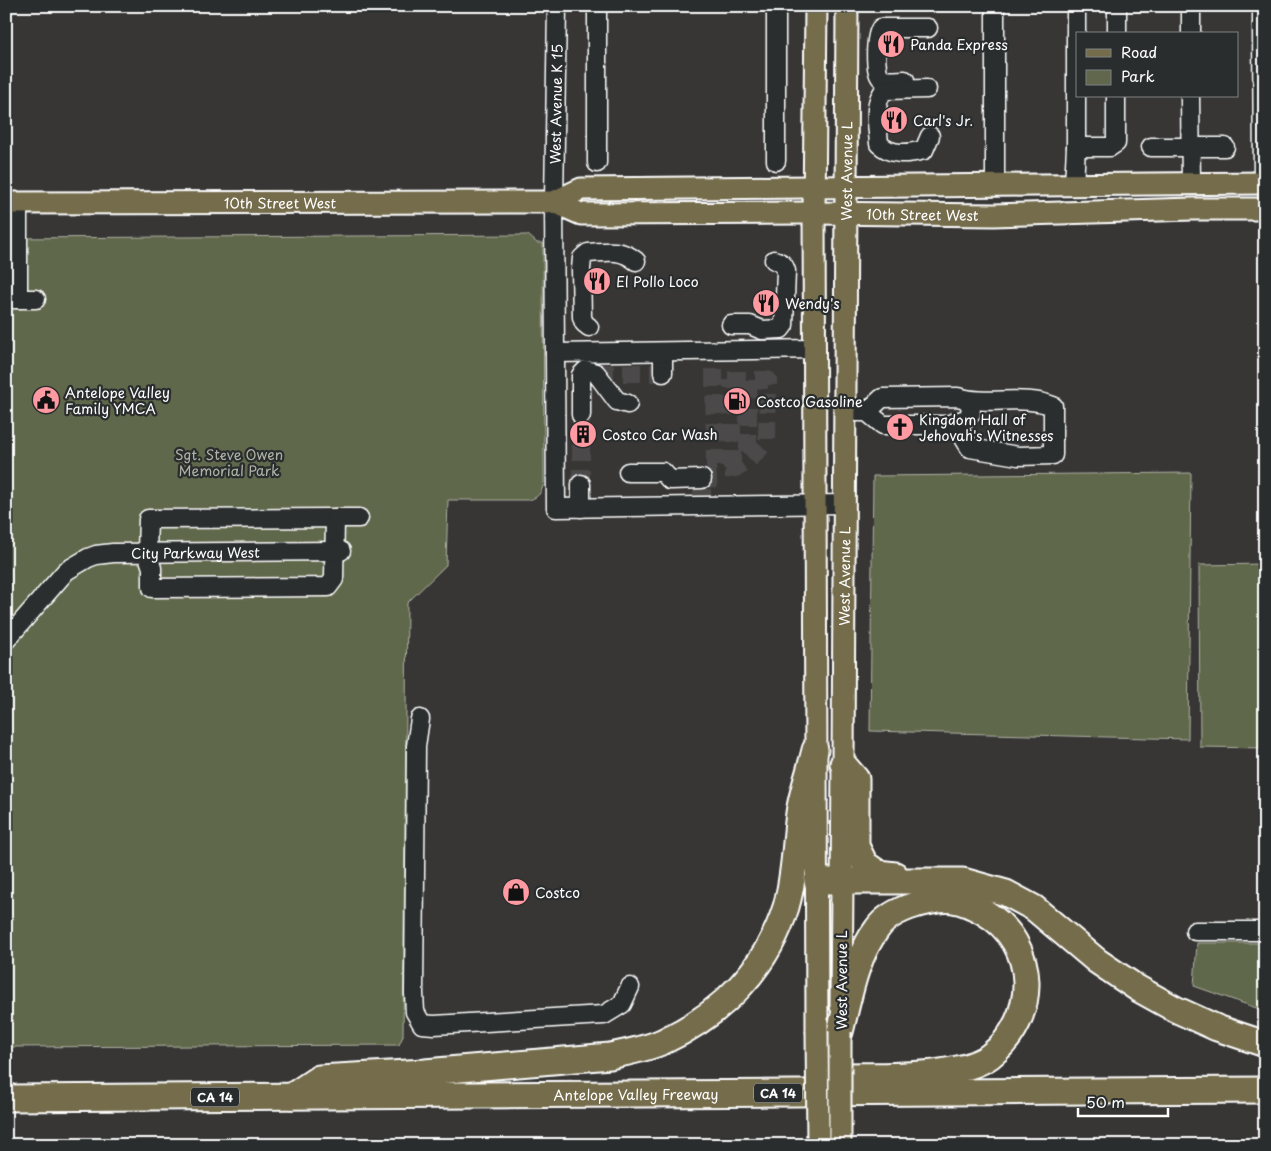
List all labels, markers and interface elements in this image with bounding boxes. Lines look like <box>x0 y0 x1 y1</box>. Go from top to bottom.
restaurant icon: Panda Express <box>876 29 906 59</box>
legend <box>1076 32 1238 98</box>
place label: Panda Express <box>910 34 1008 55</box>
text: Road <box>1121 40 1157 63</box>
street label: West Avenue K 15 <box>544 44 568 164</box>
text: Park <box>1121 64 1155 87</box>
restaurant icon: Carl's Jr. <box>879 105 909 135</box>
place label: Carl's Jr. <box>913 110 973 131</box>
street label: West Avenue L <box>835 121 857 221</box>
street label: 10th Street West <box>224 192 336 213</box>
street label: 10th Street West <box>866 203 979 225</box>
restaurant icon: El Pollo Loco <box>582 266 612 296</box>
place label: El Pollo Loco <box>616 271 699 292</box>
restaurant icon: Wendy's <box>751 288 781 318</box>
place label: Wendy's <box>785 293 840 314</box>
place label: Antelope Valley Family YMCA <box>65 382 170 419</box>
public building icon: Antelope Valley Family YMCA <box>31 385 61 415</box>
fuel station icon: Costco Gasoline <box>722 386 752 416</box>
place label: Costco Gasoline <box>756 391 863 412</box>
place label: Kingdom Hall of Jehovah's Witnesses <box>919 409 1054 446</box>
church icon: Kingdom Hall of Jehovah's Witnesses <box>885 412 915 442</box>
building icon: Costco Car Wash <box>568 419 598 449</box>
place label: Costco Car Wash <box>602 424 718 445</box>
park label: Sgt. Steve Owen Memorial Park <box>175 444 283 481</box>
street label: West Avenue L <box>833 526 855 626</box>
street label: City Parkway West <box>131 541 260 563</box>
shop icon: Costco <box>501 877 531 907</box>
place label: Costco <box>535 882 580 903</box>
street label: West Avenue L <box>831 930 852 1030</box>
street label: Antelope Valley Freeway <box>554 1083 718 1105</box>
road number: CA 14 <box>754 1084 802 1102</box>
scale bar <box>1078 1086 1168 1118</box>
road number: CA 14 <box>191 1088 239 1106</box>
text: 50 m <box>1086 1090 1125 1113</box>

